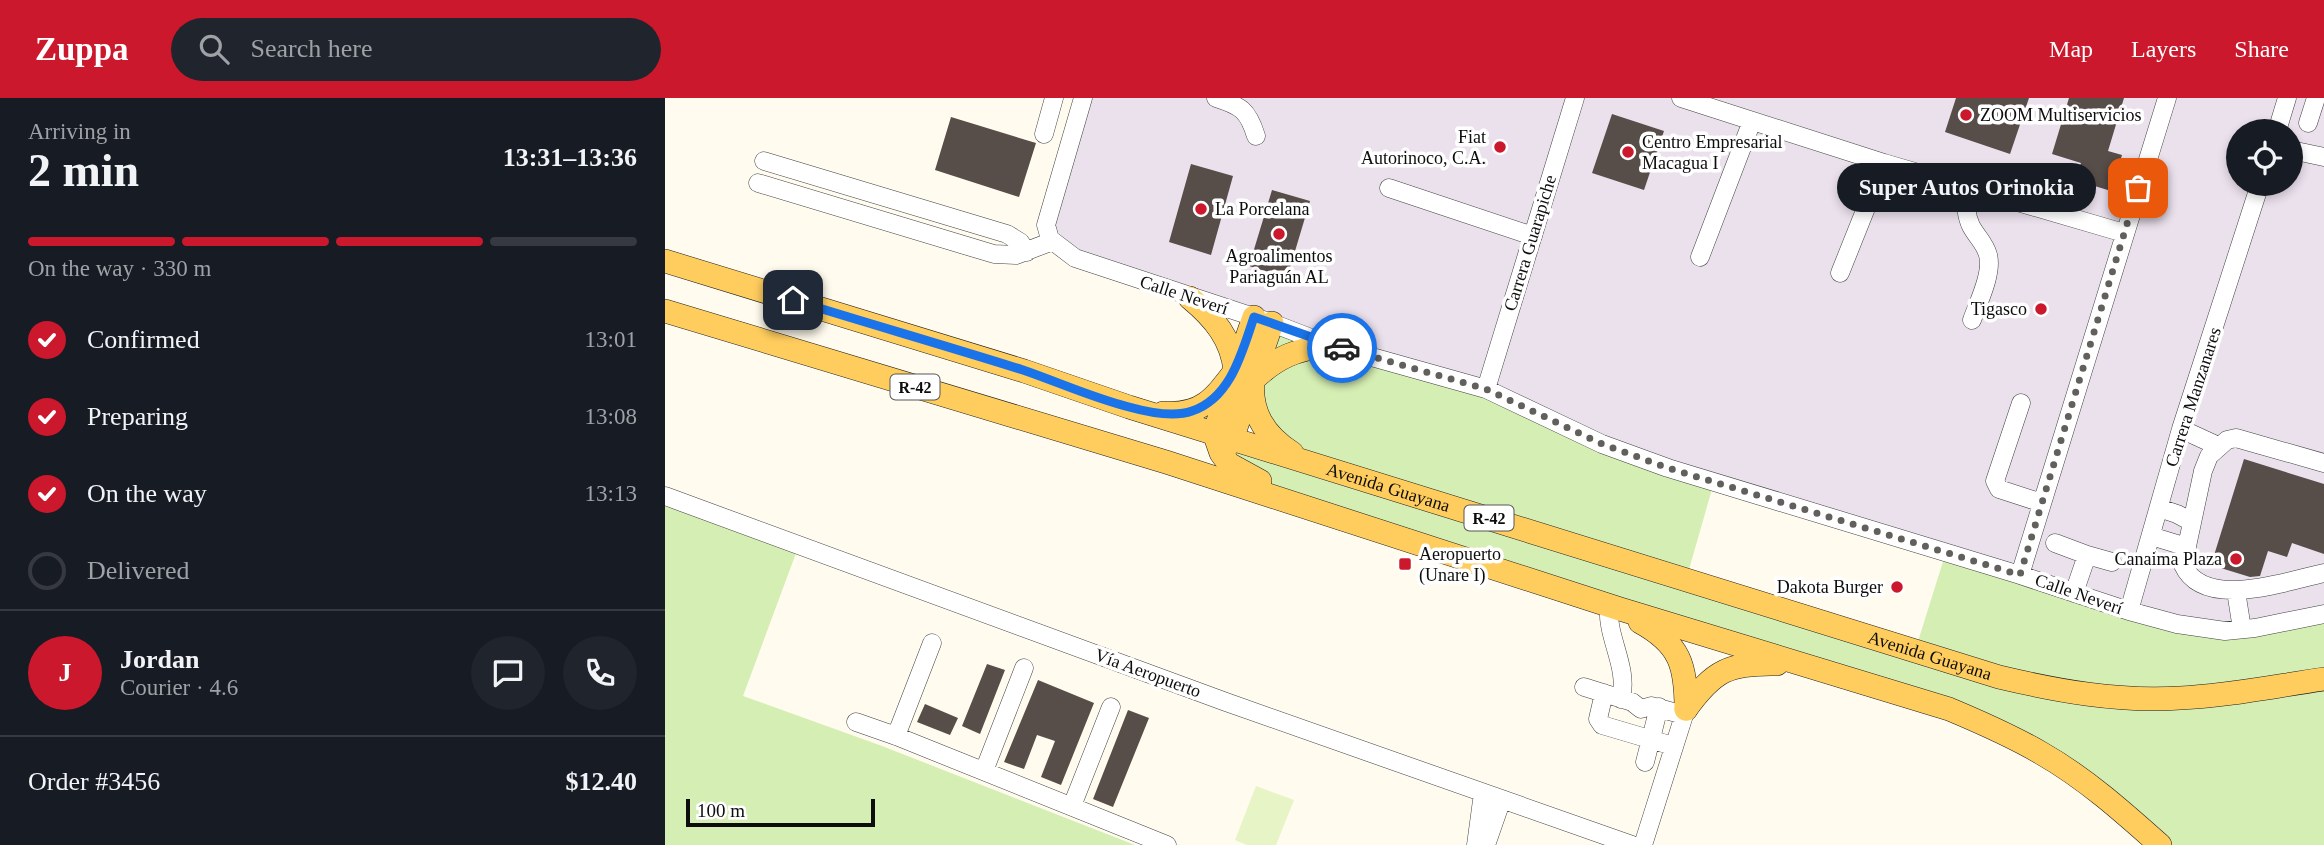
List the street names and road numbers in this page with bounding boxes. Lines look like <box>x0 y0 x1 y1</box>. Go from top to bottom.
street label: Carrera Guarapiche <box>1500 172 1560 314</box>
street label: Calle Neverí <box>1137 271 1231 319</box>
street label: Carrera Manzanares <box>2161 325 2225 469</box>
road number: R-42 <box>891 374 939 400</box>
street label: Avenida Guayana <box>1324 459 1453 516</box>
road number: R-42 <box>1465 506 1513 530</box>
street label: Calle Neverí <box>2033 570 2125 618</box>
street label: Avenida Guayana <box>1866 627 1994 684</box>
street label: Vía Aeropuerto <box>1092 645 1204 701</box>

